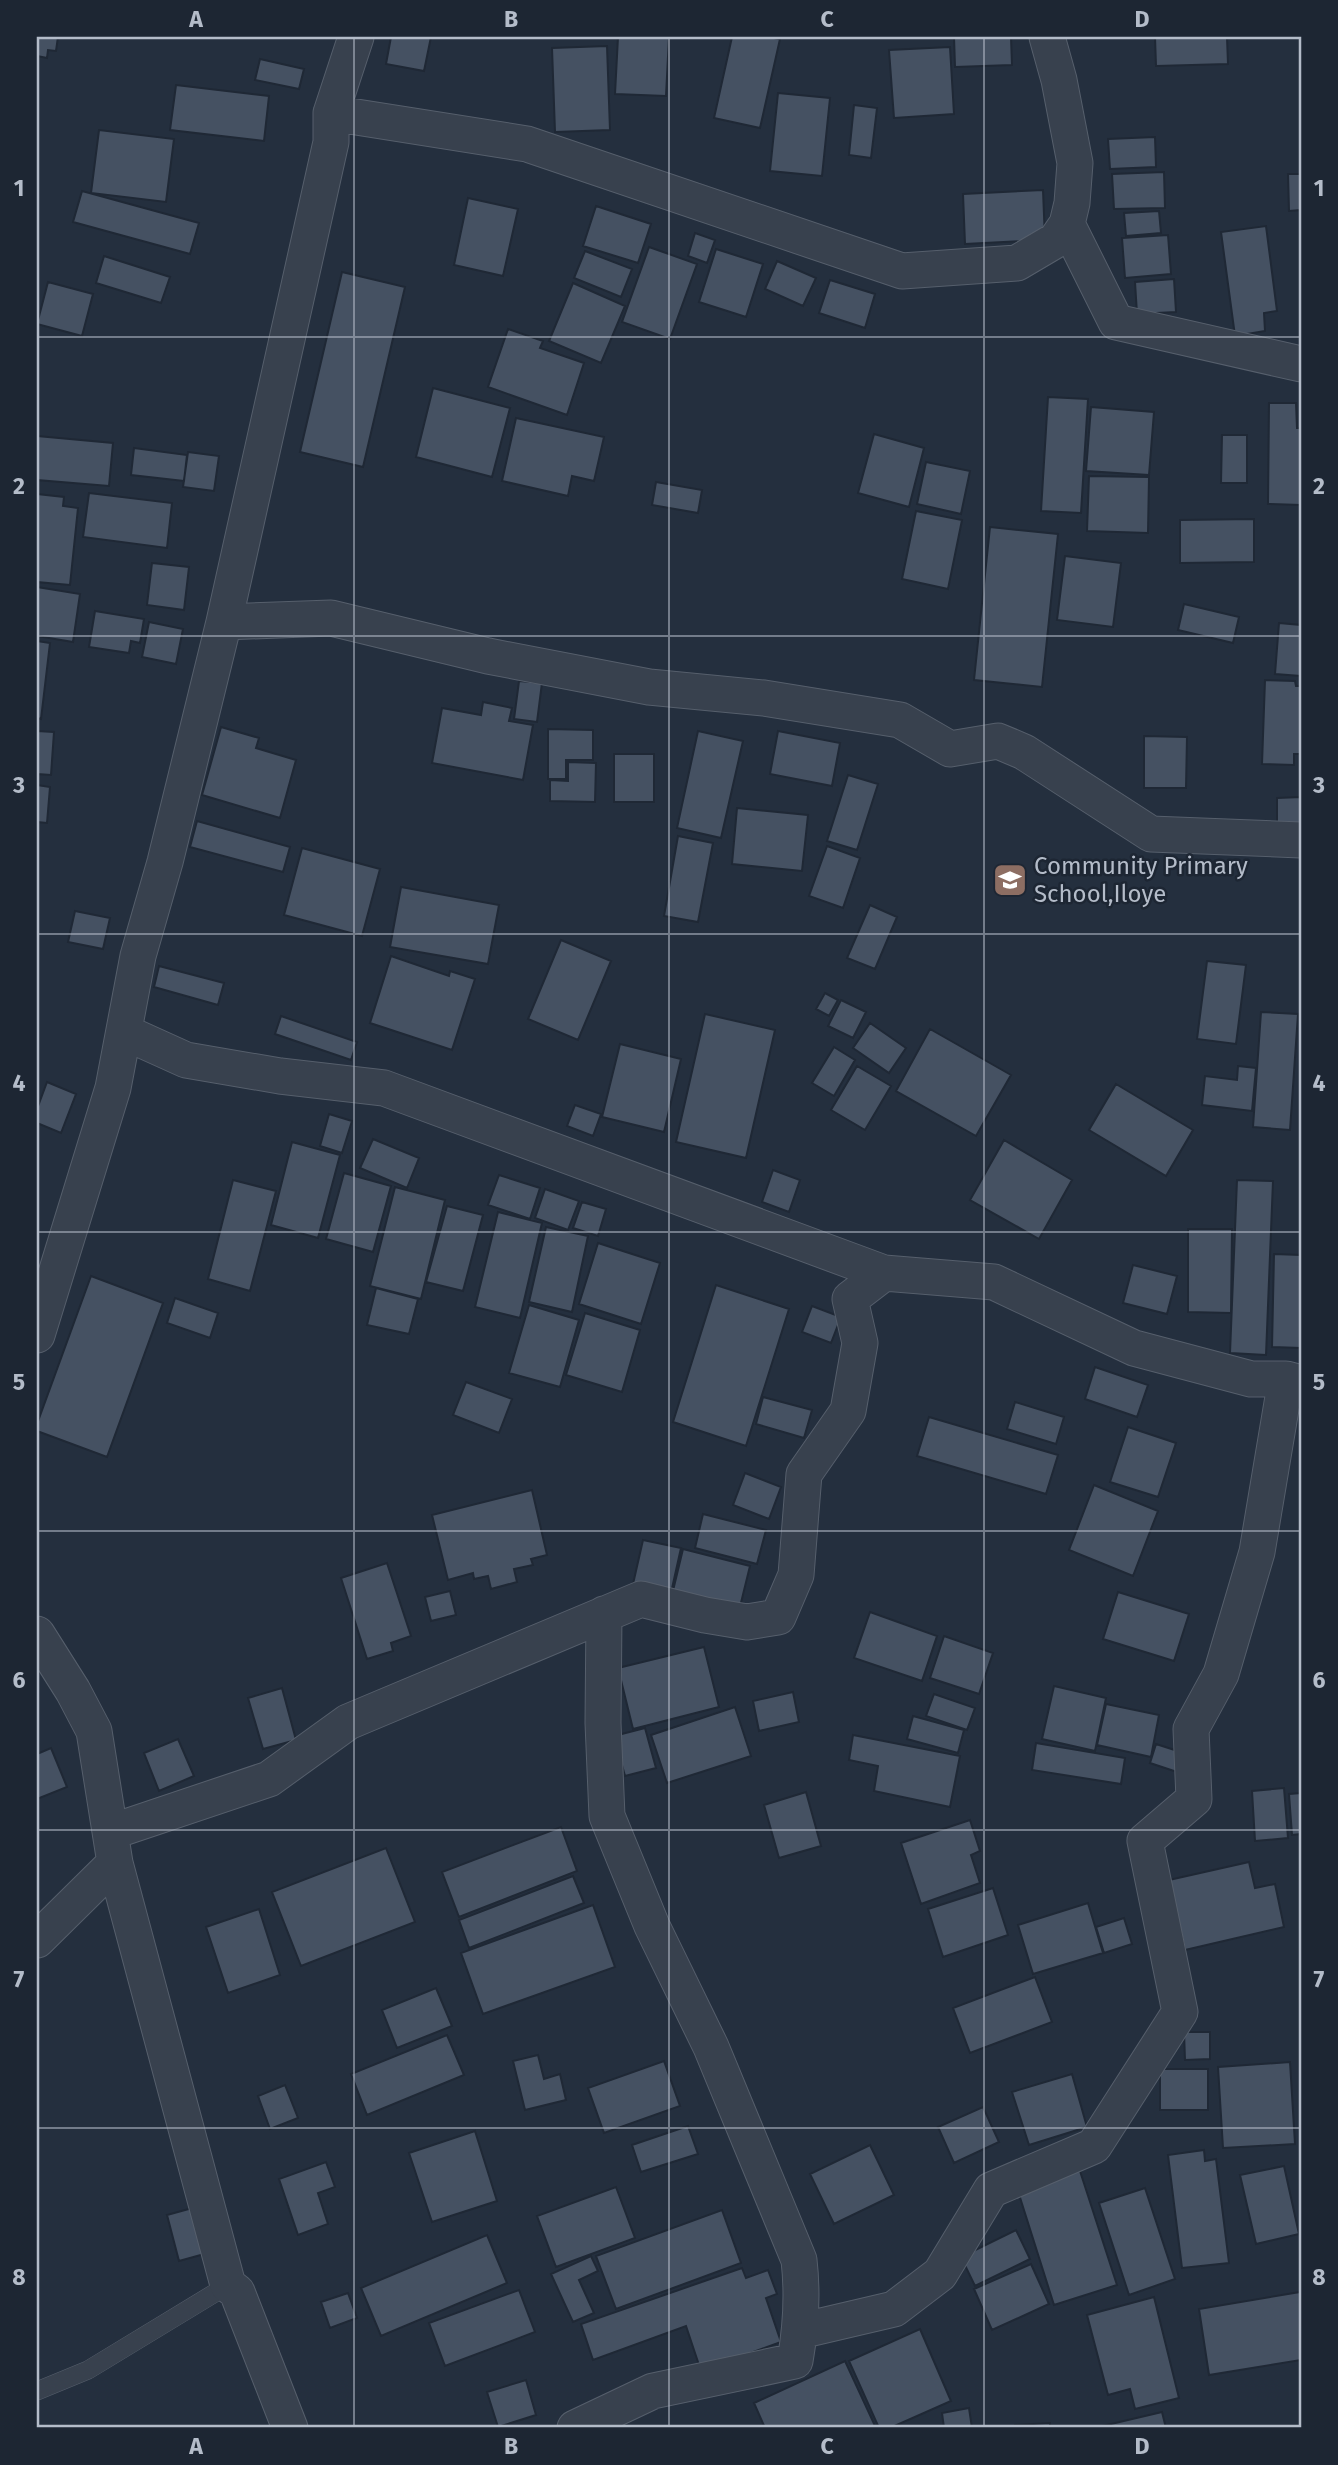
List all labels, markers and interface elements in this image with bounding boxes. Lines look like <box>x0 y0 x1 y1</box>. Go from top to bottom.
text: A <box>188 5 203 33</box>
text: B <box>504 5 518 33</box>
text: C <box>820 5 834 33</box>
text: D <box>1135 5 1150 33</box>
text: 1 <box>14 174 24 202</box>
text: 1 <box>1314 174 1324 202</box>
text: 2 <box>13 472 25 500</box>
text: 2 <box>1313 472 1325 500</box>
text: 3 <box>12 771 25 799</box>
text: 3 <box>1312 771 1325 799</box>
place label: Community Primary School,Iloye <box>1034 852 1248 908</box>
school or university icon: Community Primary School,Iloye <box>991 861 1029 899</box>
text: 4 <box>13 1069 26 1097</box>
text: 4 <box>1313 1069 1326 1097</box>
text: 5 <box>13 1368 25 1396</box>
text: 5 <box>1313 1368 1325 1396</box>
text: 6 <box>13 1666 26 1694</box>
text: 6 <box>1313 1666 1326 1694</box>
text: 7 <box>14 1965 25 1993</box>
text: 7 <box>1314 1965 1325 1993</box>
text: 8 <box>12 2263 26 2291</box>
text: 8 <box>1312 2263 1326 2291</box>
text: A <box>188 2432 203 2460</box>
text: B <box>504 2432 518 2460</box>
text: C <box>820 2432 834 2460</box>
text: D <box>1135 2432 1150 2460</box>

